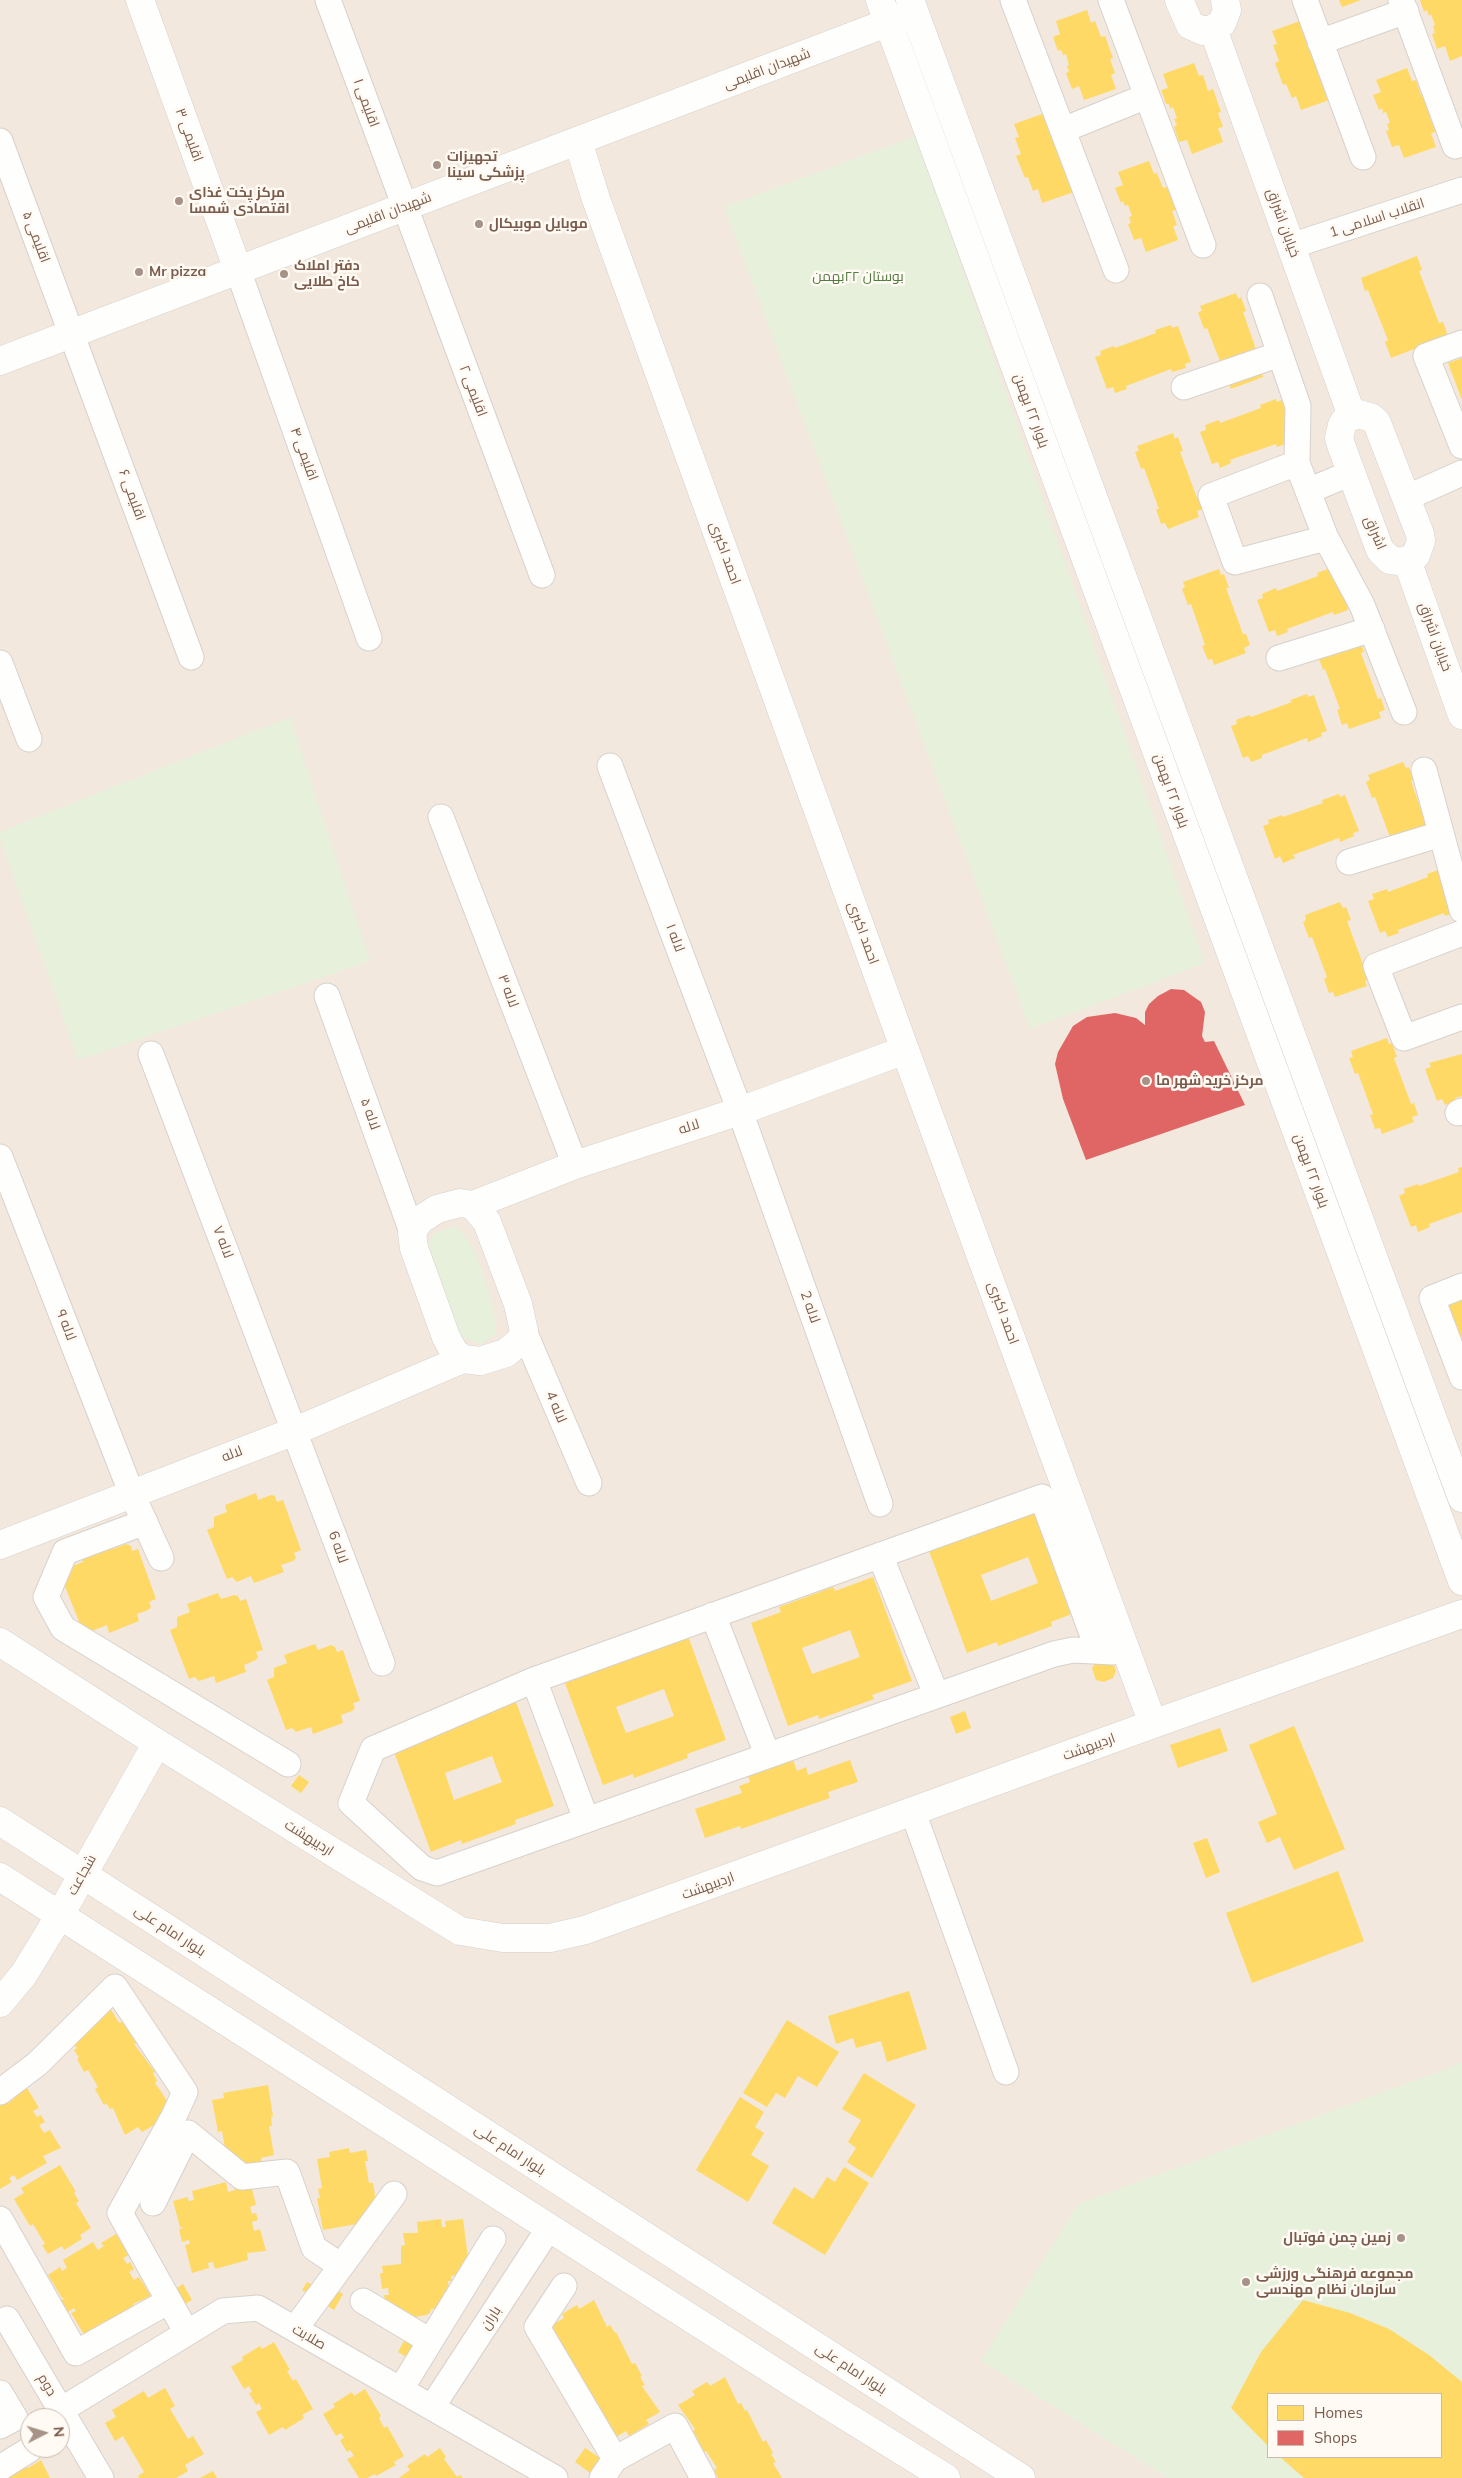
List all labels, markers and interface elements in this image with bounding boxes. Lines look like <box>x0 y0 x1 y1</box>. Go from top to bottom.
street label: شهیدان اقلیمی <box>721 45 813 93</box>
street label: اقلیمی ۱ <box>349 76 383 130</box>
street label: اقلیمی ۳ <box>172 106 206 164</box>
place label: تجهیزات پزشکی سینا <box>447 149 525 182</box>
marker: تجهیزات پزشکی سینا <box>431 159 443 171</box>
place label: مرکز پخت غذای اقتصادی شمسا <box>189 185 290 218</box>
street label: خیابان اشراق <box>1263 186 1303 260</box>
street label: شهیدان اقلیمی <box>342 189 434 237</box>
marker: مرکز پخت غذای اقتصادی شمسا <box>173 195 185 207</box>
street label: انقلاب اسلامی 1 <box>1327 195 1427 241</box>
street label: اقلیمی ۵ <box>19 209 53 265</box>
place label: موبایل موبیکال <box>489 216 588 232</box>
marker: موبایل موبیکال <box>473 218 485 230</box>
place label: دفتر املاک کاخ طلایی <box>294 258 360 290</box>
place label: Mr pizza <box>149 264 206 280</box>
marker: Mr pizza <box>133 266 145 278</box>
marker: دفتر املاک کاخ طلایی <box>278 268 290 280</box>
park label: بوستان ۲۲بهمن <box>812 269 904 285</box>
street label: اقلیمی ۲ <box>456 363 490 419</box>
street label: بلوار ۲۲ بهمن <box>1010 372 1052 450</box>
street label: اقلیمی ۴ <box>287 425 321 483</box>
street label: اقلیمی ۶ <box>115 467 149 523</box>
street label: اشراق <box>1360 514 1390 552</box>
street label: احمد اکبری <box>706 519 744 587</box>
street label: خیابان اشراق <box>1415 600 1455 674</box>
street label: بلوار ۲۲ بهمن <box>1150 752 1192 830</box>
street label: احمد اکبری <box>844 899 882 967</box>
street label: لاله ۱ <box>662 921 688 955</box>
street label: لاله ۳ <box>494 972 522 1010</box>
place label: مرکز خرید شهر ما <box>1156 1073 1263 1089</box>
marker: مرکز خرید شهر ما <box>1140 1075 1152 1087</box>
street label: لاله ۵ <box>357 1096 383 1132</box>
street label: لاله <box>676 1116 702 1138</box>
street label: بلوار ۲۲ بهمن <box>1290 1132 1332 1210</box>
street label: لاله ۷ <box>209 1223 237 1261</box>
street label: احمد اکبری <box>984 1279 1022 1347</box>
street label: لاله 2 <box>796 1289 824 1325</box>
street label: لاله ۹ <box>52 1307 80 1343</box>
street label: لاله 4 <box>542 1389 570 1425</box>
street label: لاله <box>219 1442 245 1466</box>
street label: لاله 6 <box>324 1529 352 1565</box>
street label: اردیبهشت <box>1060 1730 1118 1764</box>
street label: اردیبهشت <box>281 1816 337 1860</box>
street label: شجاعت <box>64 1852 100 1898</box>
street label: اردیبهشت <box>679 1869 737 1903</box>
street label: بلوار امام علی <box>131 1902 209 1960</box>
street label: بلوار امام علی <box>471 2121 549 2179</box>
place label: زمین چمن فوتبال <box>1283 2230 1391 2246</box>
marker: زمین چمن فوتبال <box>1395 2232 1407 2244</box>
place label: مجموعه فرهنگی ورزشی سازمان نظام مهندسی <box>1256 2266 1414 2298</box>
marker: مجموعه فرهنگی ورزشی سازمان نظام مهندسی <box>1240 2276 1252 2288</box>
street label: باران <box>477 2303 505 2333</box>
street label: صلابت <box>289 2321 329 2353</box>
street label: بلوار امام علی <box>812 2340 890 2398</box>
street label: دوم <box>34 2371 60 2399</box>
legend <box>1267 2393 1442 2458</box>
text: Homes <box>1314 2403 1363 2422</box>
north arrow <box>20 2408 70 2458</box>
text: N <box>50 2426 68 2438</box>
text: Shops <box>1314 2428 1357 2447</box>

